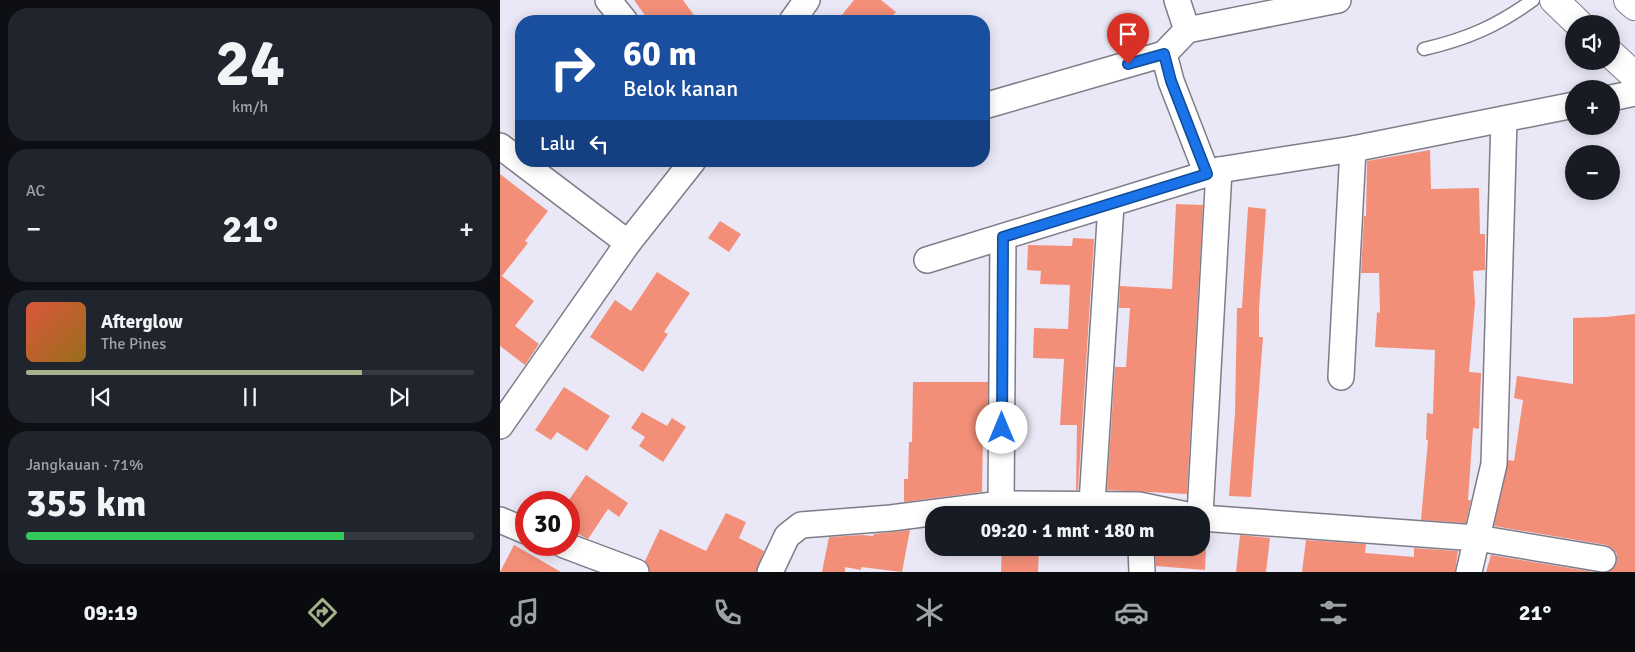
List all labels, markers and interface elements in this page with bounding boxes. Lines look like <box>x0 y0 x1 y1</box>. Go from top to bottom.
pin <box>1107 13 1149 64</box>
map controls <box>1565 15 1620 200</box>
button: sound <box>1565 15 1620 70</box>
icon: arrive <box>1114 20 1142 48</box>
text: 24 <box>215 24 285 104</box>
text: 60 m <box>623 32 697 75</box>
icon: right <box>540 35 605 100</box>
text: Belok kanan <box>623 75 738 102</box>
button: + <box>1565 80 1620 135</box>
text: km/h <box>232 97 268 117</box>
icon: left <box>585 130 613 158</box>
text: Lalu <box>540 132 575 156</box>
button: − <box>1565 145 1620 200</box>
text: AC <box>26 181 45 201</box>
text: 21° <box>222 206 278 253</box>
text: − <box>26 212 41 246</box>
text: + <box>459 212 474 246</box>
text: Afterglow <box>101 310 183 334</box>
text: The Pines <box>101 334 166 354</box>
icon: previous <box>87 383 115 411</box>
icon: pause <box>236 383 264 411</box>
icon: next <box>385 383 413 411</box>
position arrow <box>975 401 1027 453</box>
text: Jangkauan · 71% <box>26 455 143 475</box>
text: 355 km <box>26 480 147 527</box>
speed limit sign: 30 <box>515 491 580 556</box>
text: 09:20 · 1 mnt · 180 m <box>981 519 1154 543</box>
icon: directions <box>305 595 340 630</box>
icon: music <box>507 595 542 630</box>
icon: phone <box>710 595 745 630</box>
icon: climate <box>912 595 947 630</box>
icon: car <box>1114 595 1149 630</box>
icon: filters <box>1316 595 1351 630</box>
text: 09:19 <box>84 599 138 626</box>
text: 21° <box>1519 599 1551 626</box>

